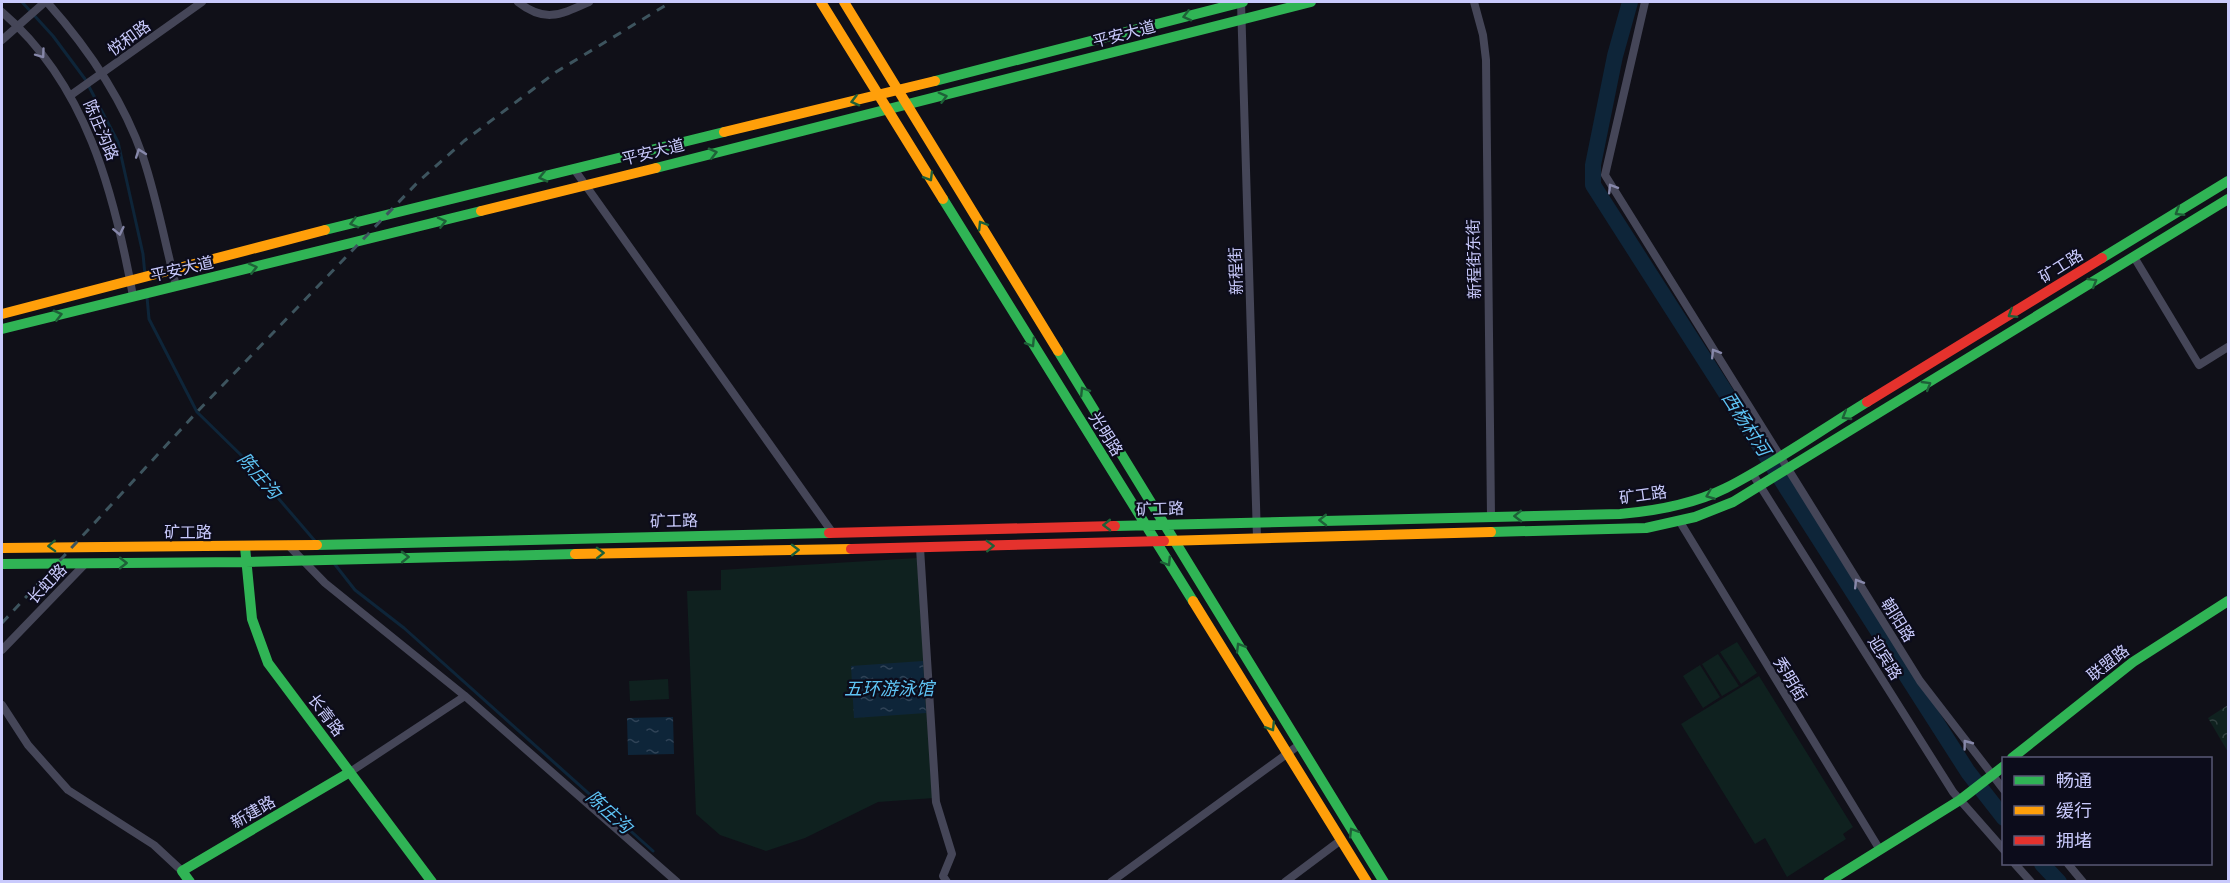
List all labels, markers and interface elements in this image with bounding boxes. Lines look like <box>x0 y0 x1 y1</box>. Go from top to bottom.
one-way arrow <box>1182 9 1193 21</box>
street label: 悦和路 <box>105 17 153 59</box>
street label: 平安大道 <box>1091 18 1157 50</box>
one-way arrow <box>34 48 45 59</box>
one-way arrow <box>937 92 948 104</box>
one-way arrow <box>851 93 861 106</box>
street label: 陈庄沟路 <box>81 97 121 163</box>
street label: 平安大道 <box>620 136 686 168</box>
one-way arrow <box>135 148 148 159</box>
one-way arrow <box>708 148 718 161</box>
one-way arrow <box>539 169 549 182</box>
one-way arrow <box>921 171 933 181</box>
one-way arrow <box>1609 183 1620 194</box>
one-way arrow <box>2175 204 2185 216</box>
one-way arrow <box>349 215 359 228</box>
one-way arrow <box>437 216 447 229</box>
street label: 新程街东街 <box>1465 219 1483 299</box>
one-way arrow <box>978 221 990 231</box>
one-way arrow <box>112 226 125 236</box>
street label: 矿工路 <box>2036 246 2086 286</box>
street label: 新程街 <box>1227 247 1245 295</box>
street label: 平安大道 <box>149 254 215 284</box>
one-way arrow <box>248 262 258 275</box>
one-way arrow <box>2087 278 2097 290</box>
one-way arrow <box>2008 306 2018 318</box>
one-way arrow <box>53 309 63 322</box>
one-way arrow <box>1023 337 1035 347</box>
one-way arrow <box>1710 349 1722 359</box>
one-way arrow <box>1920 381 1931 392</box>
one-way arrow <box>1080 387 1092 397</box>
water label: 西杨村河 <box>1718 388 1776 462</box>
one-way arrow <box>1842 408 1852 420</box>
street label: 光明路 <box>1086 409 1126 459</box>
water label: 陈庄沟 <box>234 449 286 504</box>
street label: 矿工路 <box>1618 483 1668 507</box>
one-way arrow <box>1705 487 1716 500</box>
street label: 矿工路 <box>1136 500 1184 518</box>
one-way arrow <box>1513 510 1522 522</box>
street label: 矿工路 <box>650 512 698 530</box>
one-way arrow <box>1318 514 1327 527</box>
one-way arrow <box>1102 519 1111 531</box>
street label: 矿工路 <box>164 524 212 541</box>
one-way arrow <box>985 539 994 552</box>
one-way arrow <box>48 540 57 553</box>
one-way arrow <box>790 544 799 556</box>
one-way arrow <box>595 547 604 560</box>
one-way arrow <box>400 551 409 563</box>
one-way arrow <box>1160 556 1172 566</box>
one-way arrow <box>118 557 127 569</box>
street label: 长虹路 <box>24 561 70 607</box>
one-way arrow <box>1855 578 1866 589</box>
street label: 朝阳路 <box>1878 595 1918 645</box>
street label: 迎宾路 <box>1865 633 1905 683</box>
street label: 联盟路 <box>2084 642 2132 684</box>
one-way arrow <box>1236 643 1248 653</box>
street label: 秀明街 <box>1770 654 1810 704</box>
water label: 五环游泳馆 <box>844 679 937 699</box>
street label: 长青路 <box>305 691 347 739</box>
one-way arrow <box>1263 721 1275 731</box>
one-way arrow <box>1964 740 1975 751</box>
legend <box>2002 757 2212 865</box>
text: 畅通 <box>2056 771 2092 791</box>
water label: 陈庄沟 <box>582 787 637 839</box>
street label: 新建路 <box>228 793 278 831</box>
text: 缓行 <box>2056 801 2092 821</box>
one-way arrow <box>1348 828 1360 838</box>
text: 拥堵 <box>2056 831 2092 851</box>

